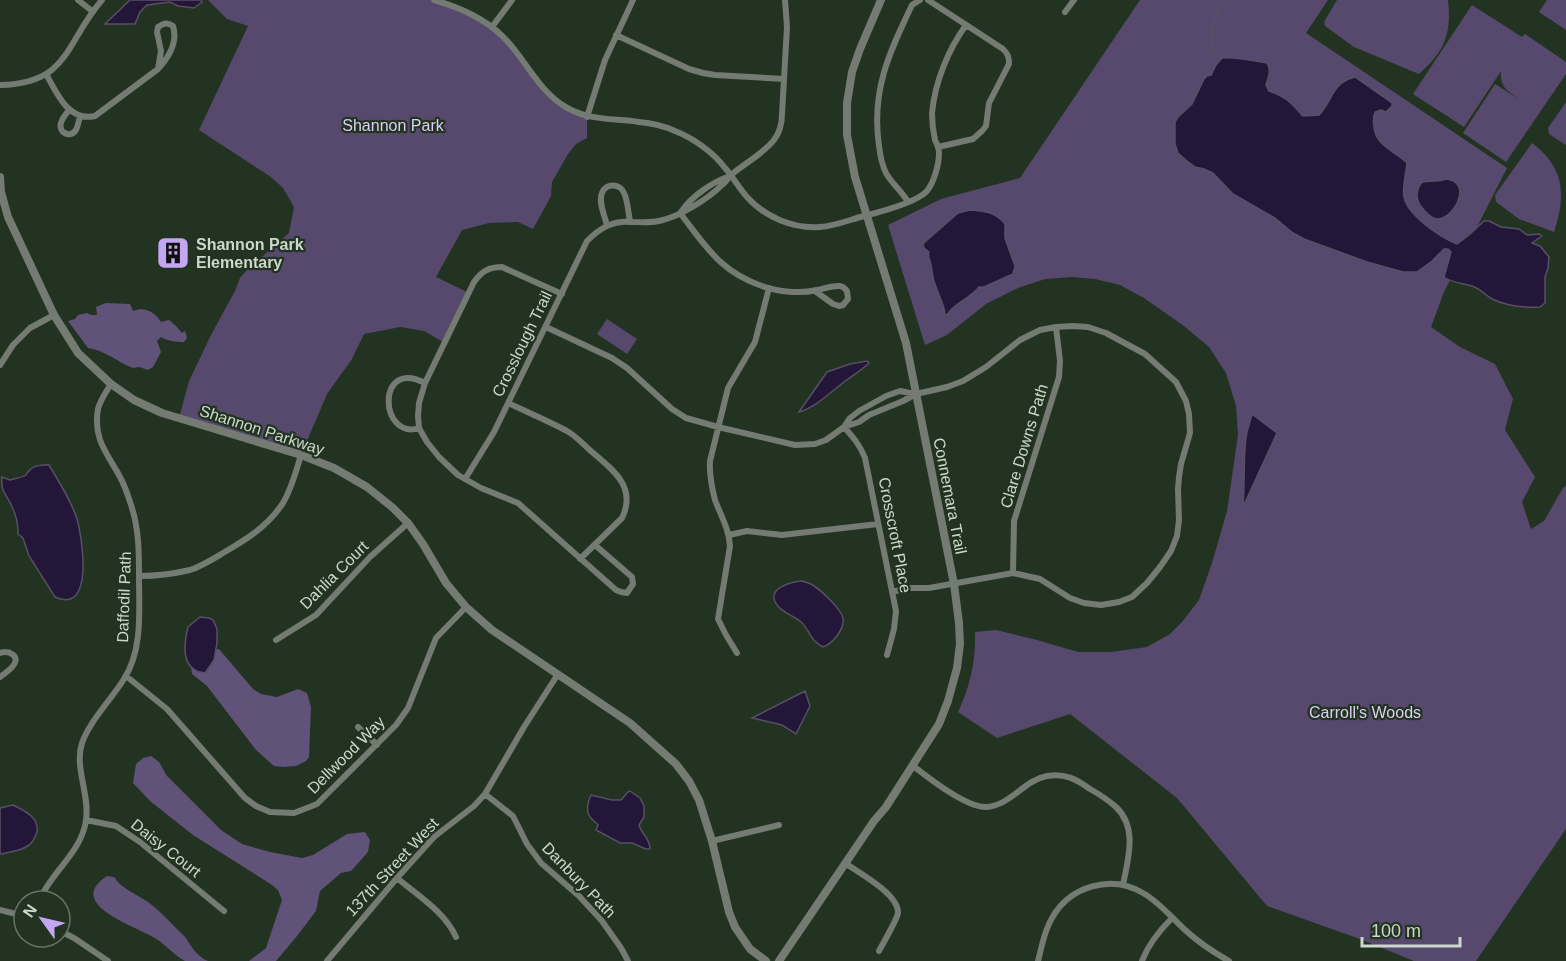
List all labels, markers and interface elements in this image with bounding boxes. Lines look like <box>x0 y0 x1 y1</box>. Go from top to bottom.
park label: Shannon Park <box>342 117 445 134</box>
building icon: Shannon Park Elementary <box>155 235 191 271</box>
place label: Shannon Park Elementary <box>196 236 304 271</box>
street label: Crosslough Trail <box>489 288 555 400</box>
street label: Clare Downs Path <box>997 382 1051 510</box>
street label: Shannon Parkway <box>198 402 326 458</box>
street label: Connemara Trail <box>930 436 970 556</box>
street label: Crosscroft Place <box>875 476 915 594</box>
street label: Dahlia Court <box>297 537 372 612</box>
street label: Daffodil Path <box>114 551 134 643</box>
park label: Carroll's Woods <box>1309 704 1421 721</box>
street label: Dellwood Way <box>304 713 388 797</box>
street label: 137th Street West <box>342 814 442 920</box>
street label: Daisy Court <box>128 816 205 881</box>
street label: Danbury Path <box>539 839 619 921</box>
north arrow <box>12 889 72 949</box>
text: N <box>20 901 40 920</box>
scale bar <box>1362 910 1460 948</box>
text: 100 m <box>1371 921 1421 941</box>

